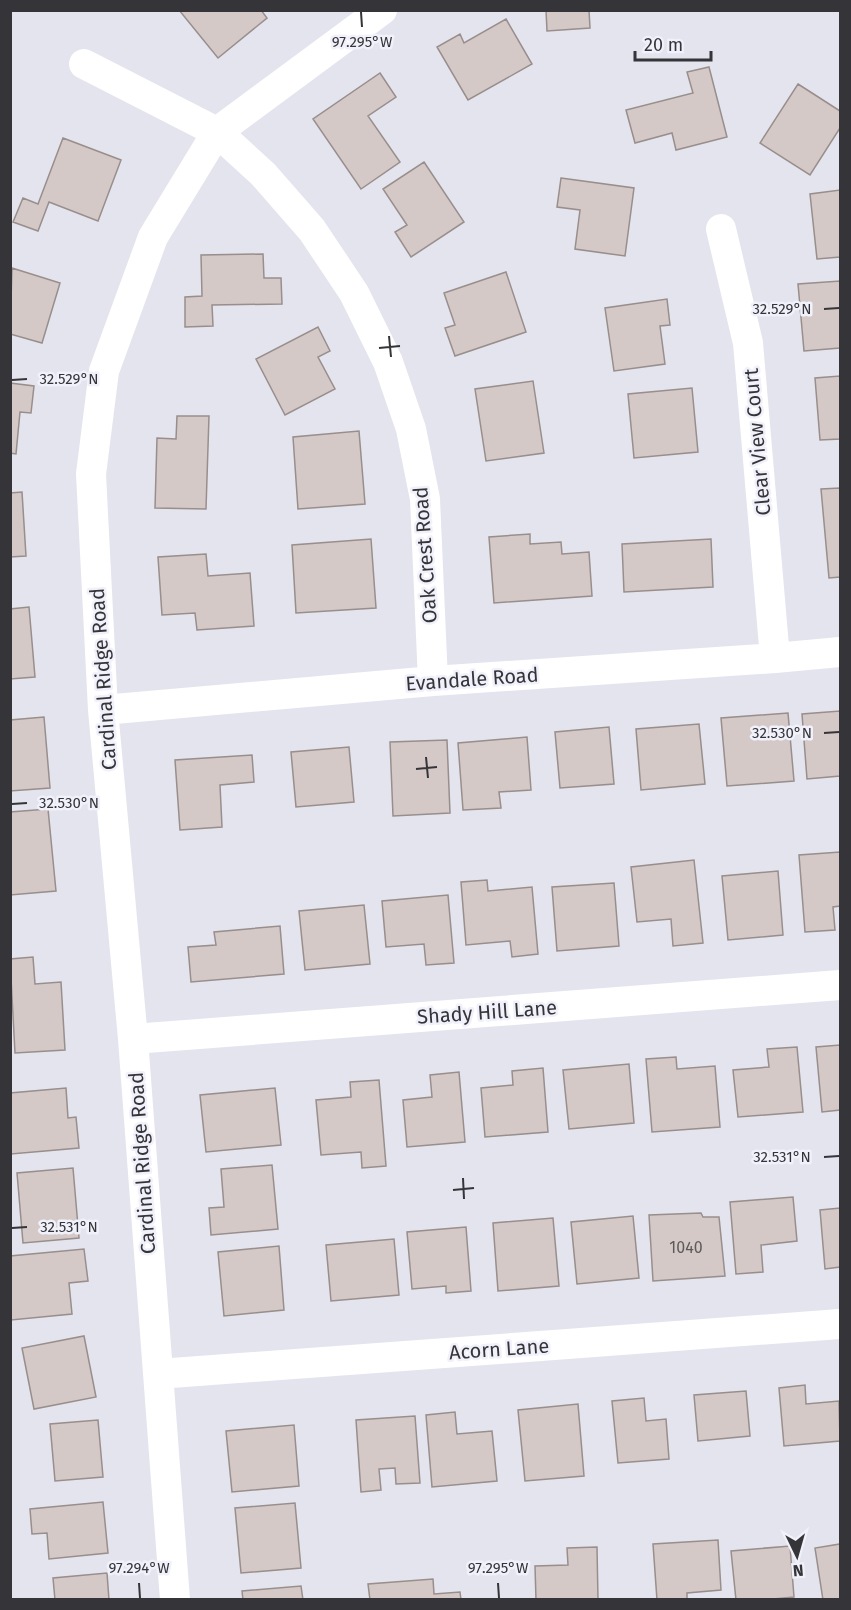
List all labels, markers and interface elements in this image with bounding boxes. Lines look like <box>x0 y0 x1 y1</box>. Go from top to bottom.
scale bar <box>635 24 712 62</box>
text: 97.295°W <box>332 33 393 51</box>
text: 20 m <box>644 34 683 56</box>
text: 32.529°N <box>752 300 812 318</box>
street label: Clear View Court <box>739 367 775 517</box>
text: 32.529°N <box>39 370 99 388</box>
street label: Oak Crest Road <box>408 486 442 624</box>
street label: Cardinal Ridge Road <box>85 587 121 771</box>
street label: Evandale Road <box>405 662 539 696</box>
text: 32.530°N <box>752 724 812 742</box>
text: 32.530°N <box>39 794 99 812</box>
street label: Shady Hill Lane <box>416 995 558 1029</box>
street label: Cardinal Ridge Road <box>124 1071 160 1255</box>
text: 32.531°N <box>753 1148 811 1166</box>
text: 32.531°N <box>40 1218 98 1236</box>
house number: 1040 <box>669 1238 703 1257</box>
street label: Acorn Lane <box>448 1334 550 1364</box>
north arrow <box>767 1526 827 1586</box>
text: 97.294°W <box>108 1559 170 1577</box>
text: 97.295°W <box>468 1559 529 1577</box>
text: N <box>792 1561 804 1580</box>

